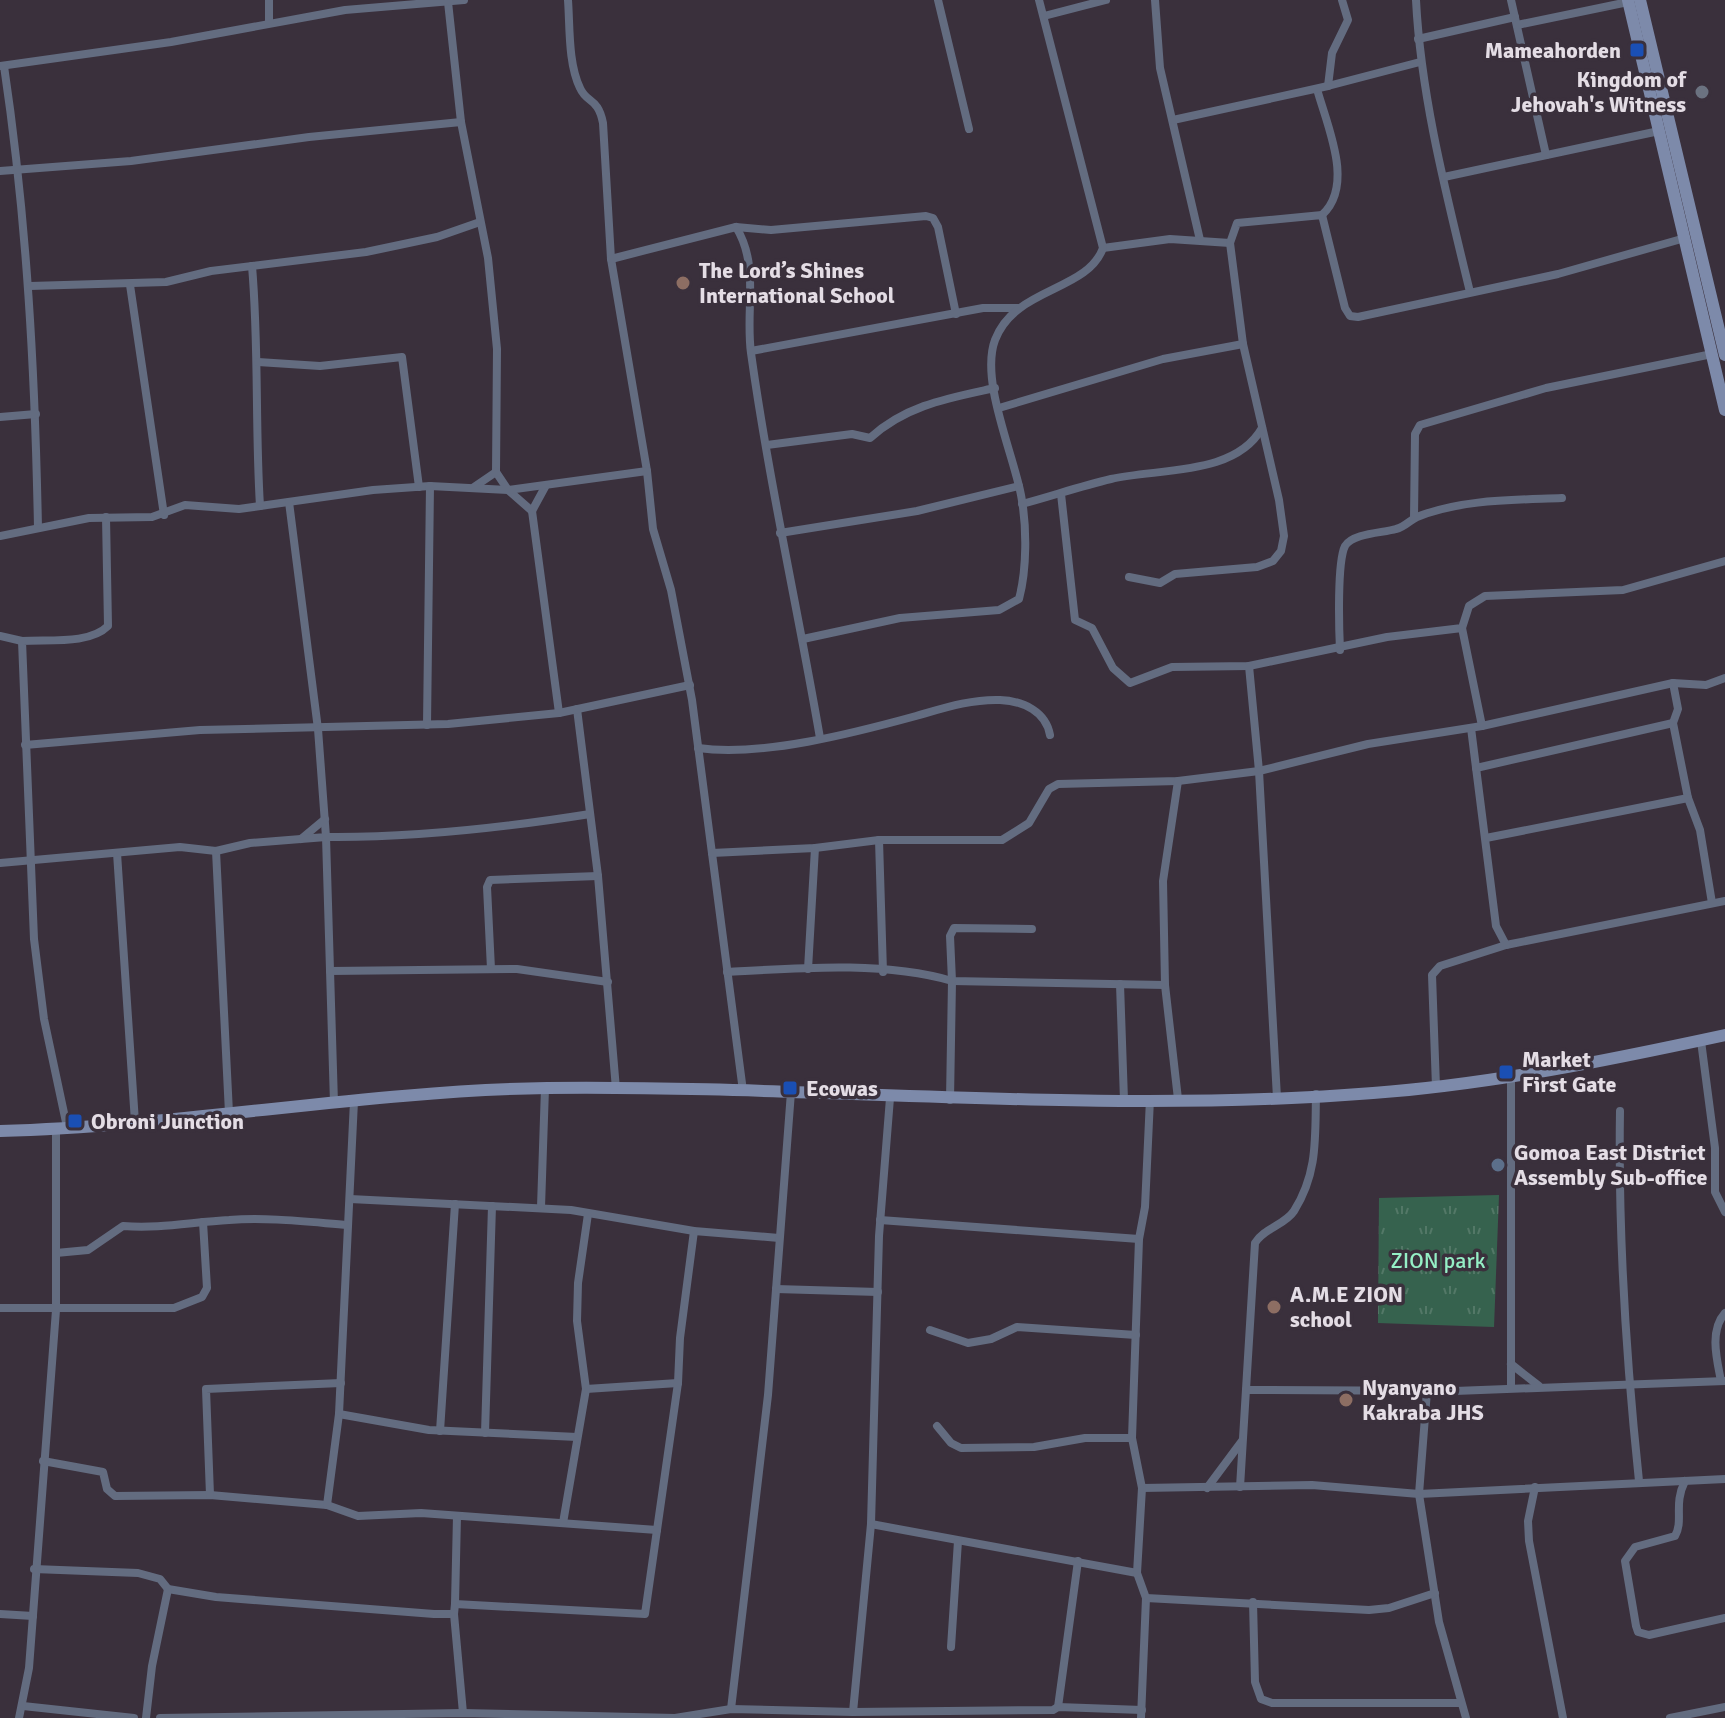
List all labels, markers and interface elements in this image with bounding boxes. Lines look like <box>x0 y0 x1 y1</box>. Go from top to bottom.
place label: Mameahorden <box>1485 37 1621 64</box>
marker: Mameahorden <box>1628 41 1646 59</box>
place label: Kingdom of Jehovah's Witness <box>1511 66 1687 118</box>
marker: Kingdom of Jehovah's Witness <box>1693 83 1711 101</box>
place label: The Lord’s Shines International School <box>699 257 895 309</box>
marker: The Lord’s Shines International School <box>674 274 692 292</box>
place label: Market First Gate <box>1522 1046 1616 1098</box>
marker: Market First Gate <box>1497 1063 1515 1081</box>
place label: Ecowas <box>806 1075 878 1102</box>
marker: Ecowas <box>781 1079 799 1097</box>
place label: Obroni Junction <box>91 1108 244 1135</box>
marker: Obroni Junction <box>66 1112 84 1130</box>
place label: Gomoa East District Assembly Sub-office <box>1514 1139 1708 1191</box>
marker: Gomoa East District Assembly Sub-office <box>1489 1156 1507 1174</box>
park label: ZION park <box>1390 1247 1486 1274</box>
place label: A.M.E ZION school <box>1290 1281 1403 1333</box>
marker: A.M.E ZION school <box>1265 1298 1283 1316</box>
place label: Nyanyano Kakraba JHS <box>1362 1374 1484 1426</box>
marker: Nyanyano Kakraba JHS <box>1337 1391 1355 1409</box>

